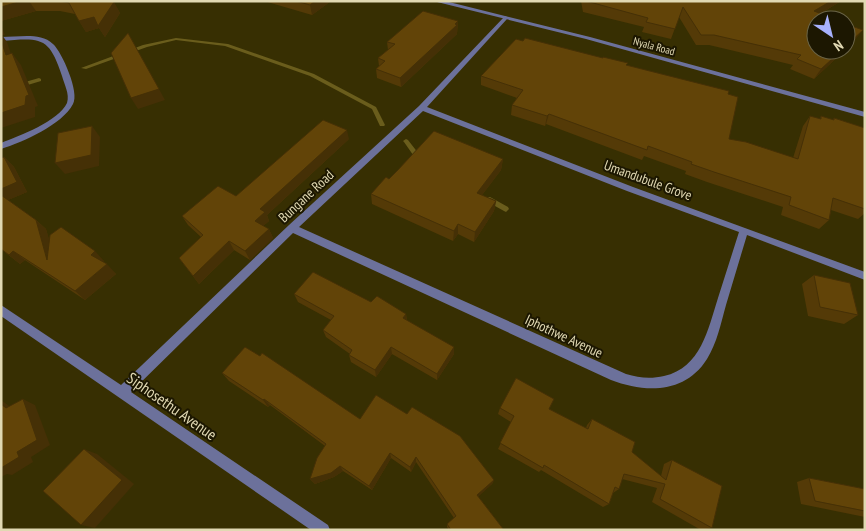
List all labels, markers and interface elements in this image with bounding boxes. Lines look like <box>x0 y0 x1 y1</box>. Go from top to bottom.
north arrow <box>806 10 856 60</box>
street label: Nyala Road <box>632 34 677 58</box>
text: N <box>830 36 847 55</box>
street label: Umandubule Grove <box>602 156 695 204</box>
street label: Bungane Road <box>275 166 337 226</box>
street label: Iphothwe Avenue <box>522 310 606 362</box>
street label: Siphosethu Avenue <box>123 368 221 444</box>

